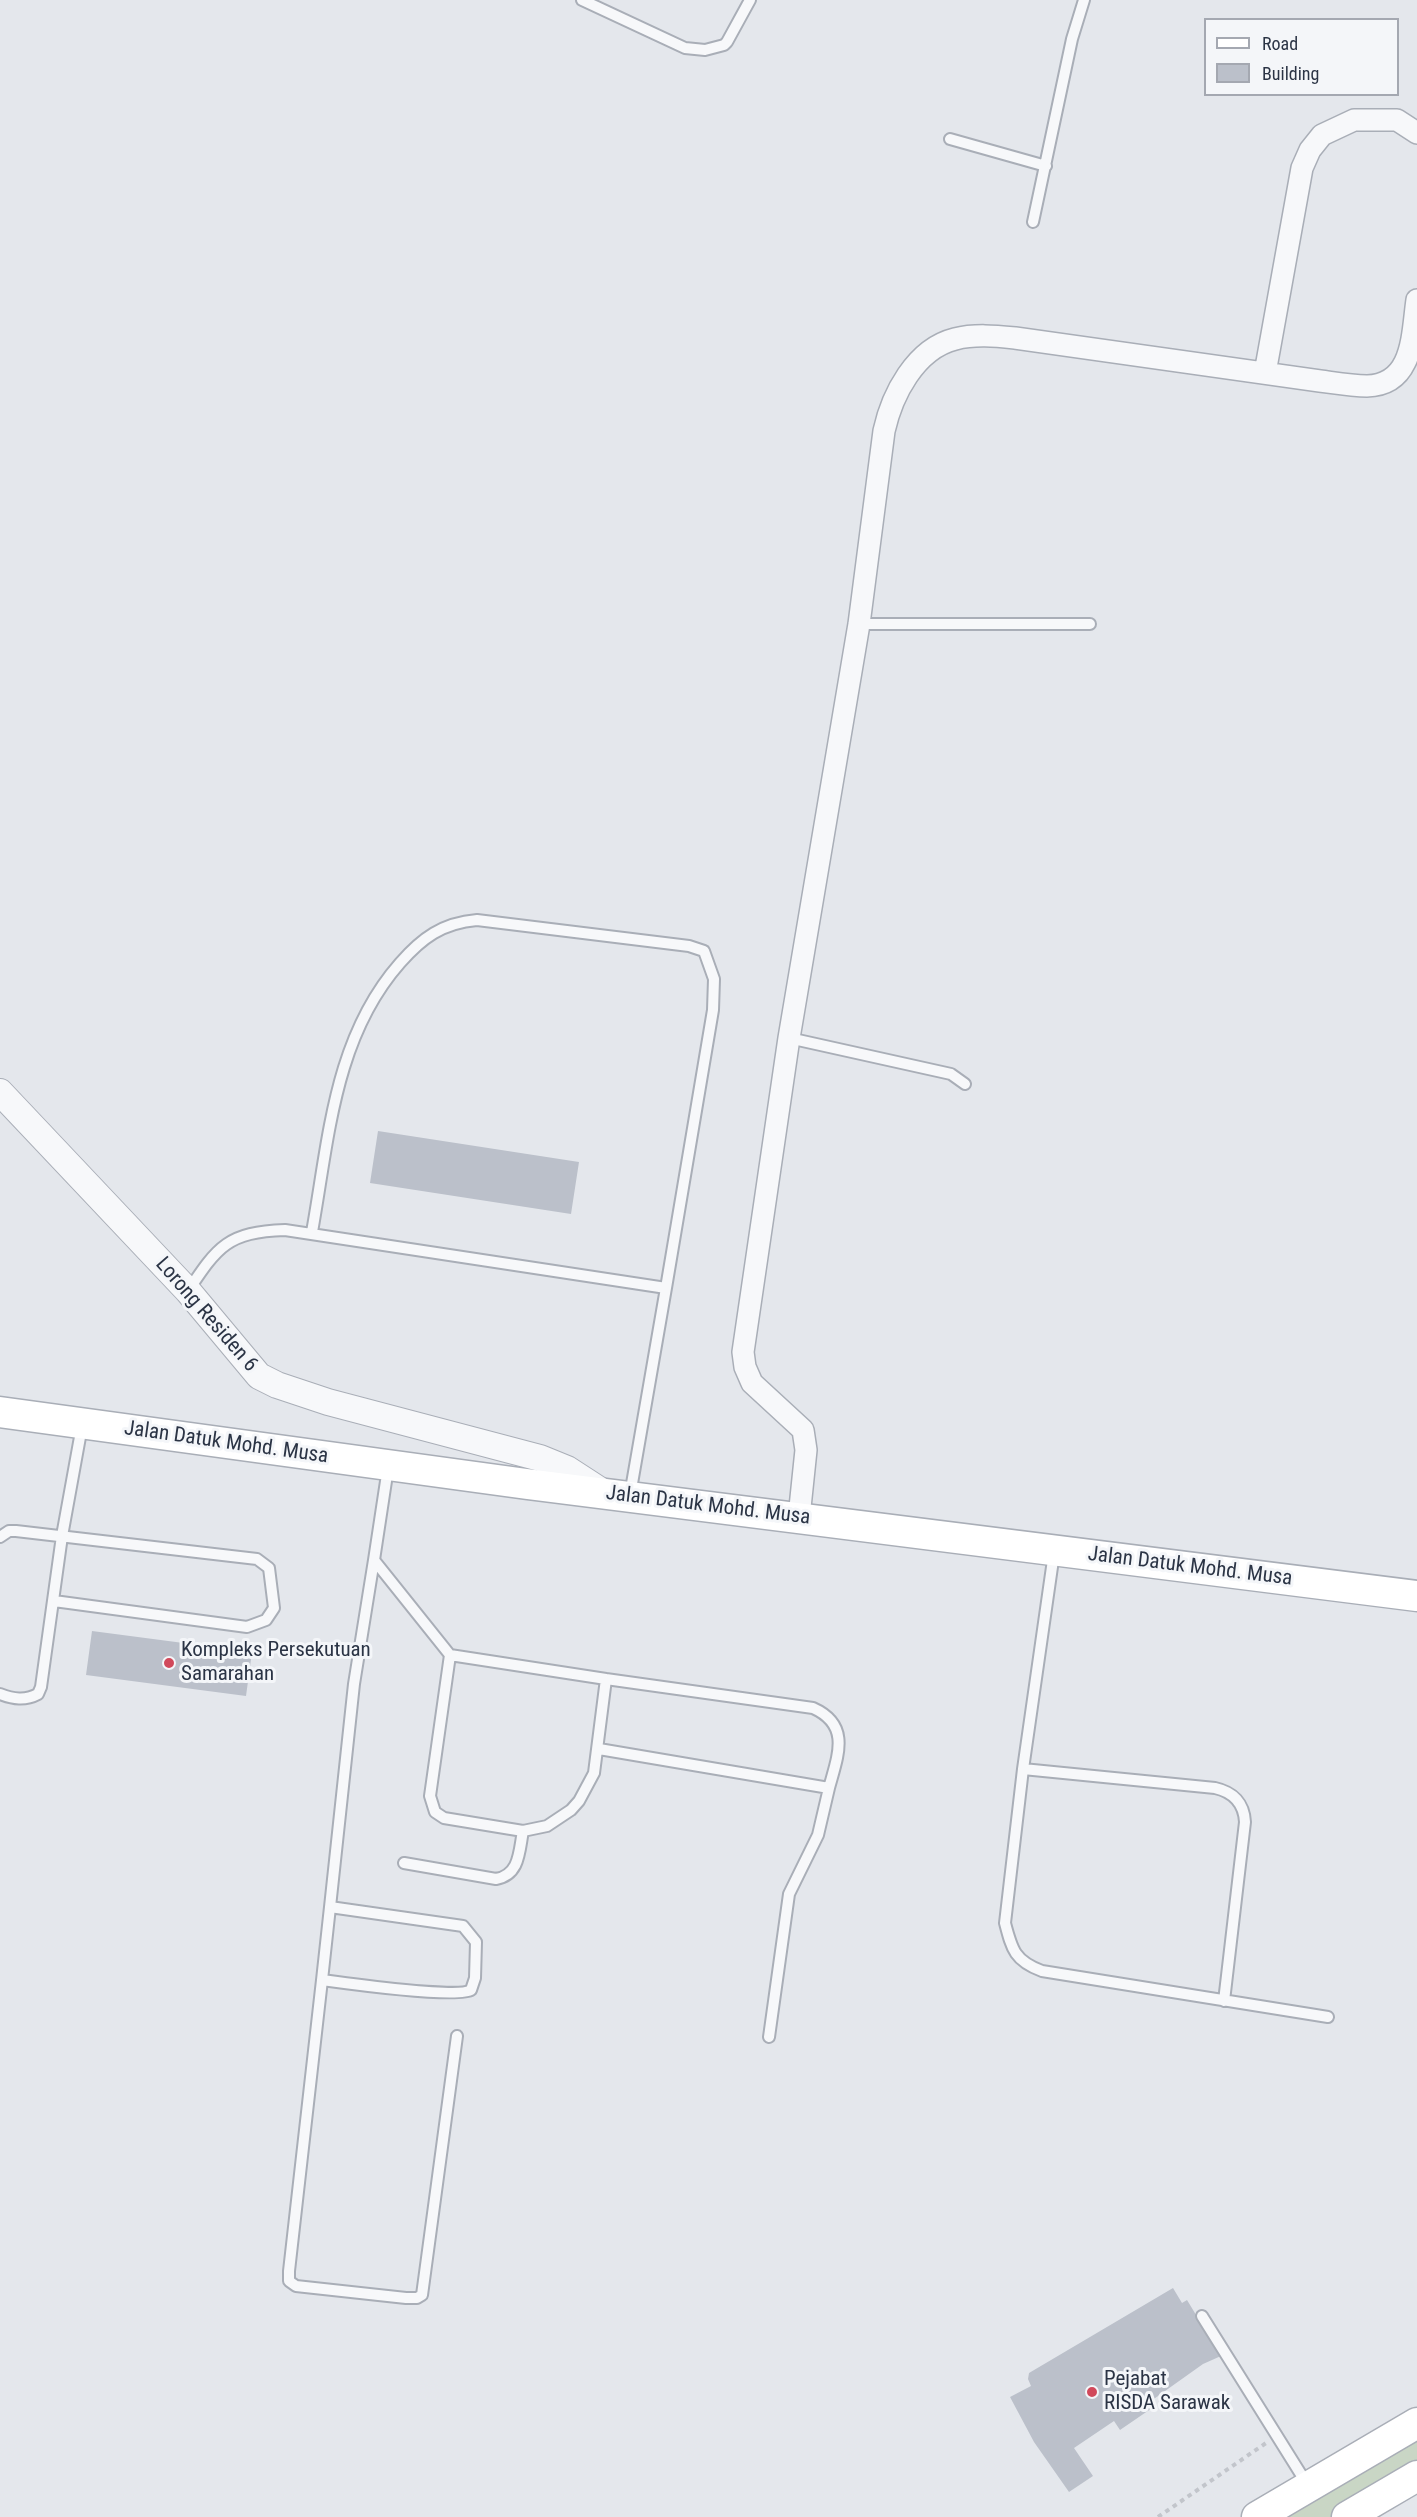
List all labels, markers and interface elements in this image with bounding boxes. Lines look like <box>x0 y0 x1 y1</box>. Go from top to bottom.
legend <box>1204 18 1399 96</box>
text: Road <box>1262 33 1298 54</box>
text: Building <box>1262 63 1319 84</box>
street label: Lorong Residen 6 <box>149 1253 263 1377</box>
street label: Jalan Datuk Mohd. Musa <box>122 1416 330 1470</box>
street label: Jalan Datuk Mohd. Musa <box>604 1481 812 1531</box>
street label: Jalan Datuk Mohd. Musa <box>1086 1542 1294 1592</box>
place label: Kompleks Persekutuan Samarahan <box>181 1638 371 1688</box>
marker: Kompleks Persekutuan Samarahan <box>162 1656 176 1670</box>
place label: Pejabat RISDA Sarawak <box>1104 2367 1230 2417</box>
marker: Pejabat RISDA Sarawak <box>1085 2385 1099 2399</box>

